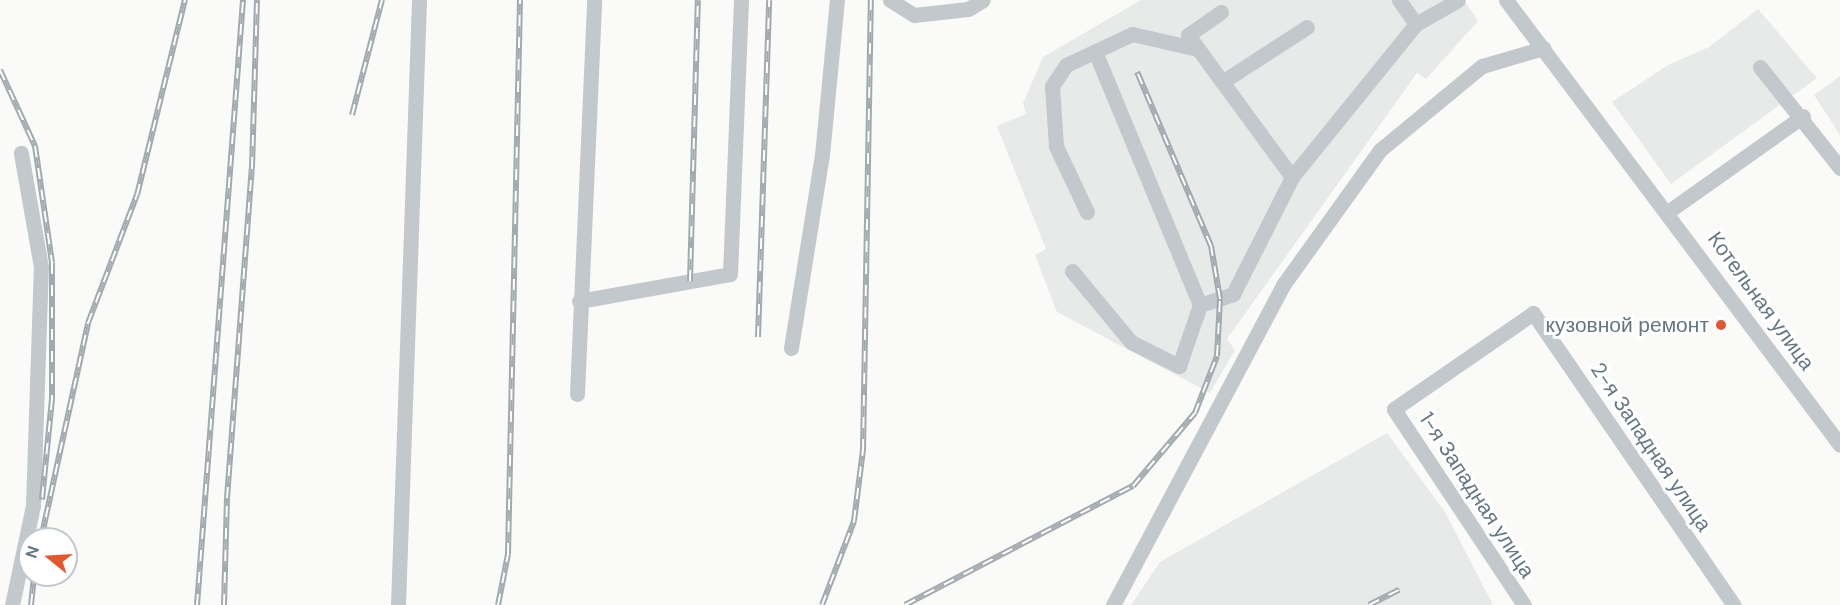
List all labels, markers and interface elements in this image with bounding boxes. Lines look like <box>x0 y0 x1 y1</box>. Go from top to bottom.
street label: Котельная улица <box>1702 227 1820 375</box>
place label: кузовной ремонт <box>1546 312 1709 338</box>
marker: кузовной ремонт <box>1714 318 1728 332</box>
street label: 2-я Западная улица <box>1585 358 1717 536</box>
street label: 1-я Западная улица <box>1414 407 1540 583</box>
north arrow <box>18 527 78 587</box>
text: N <box>21 543 44 561</box>

